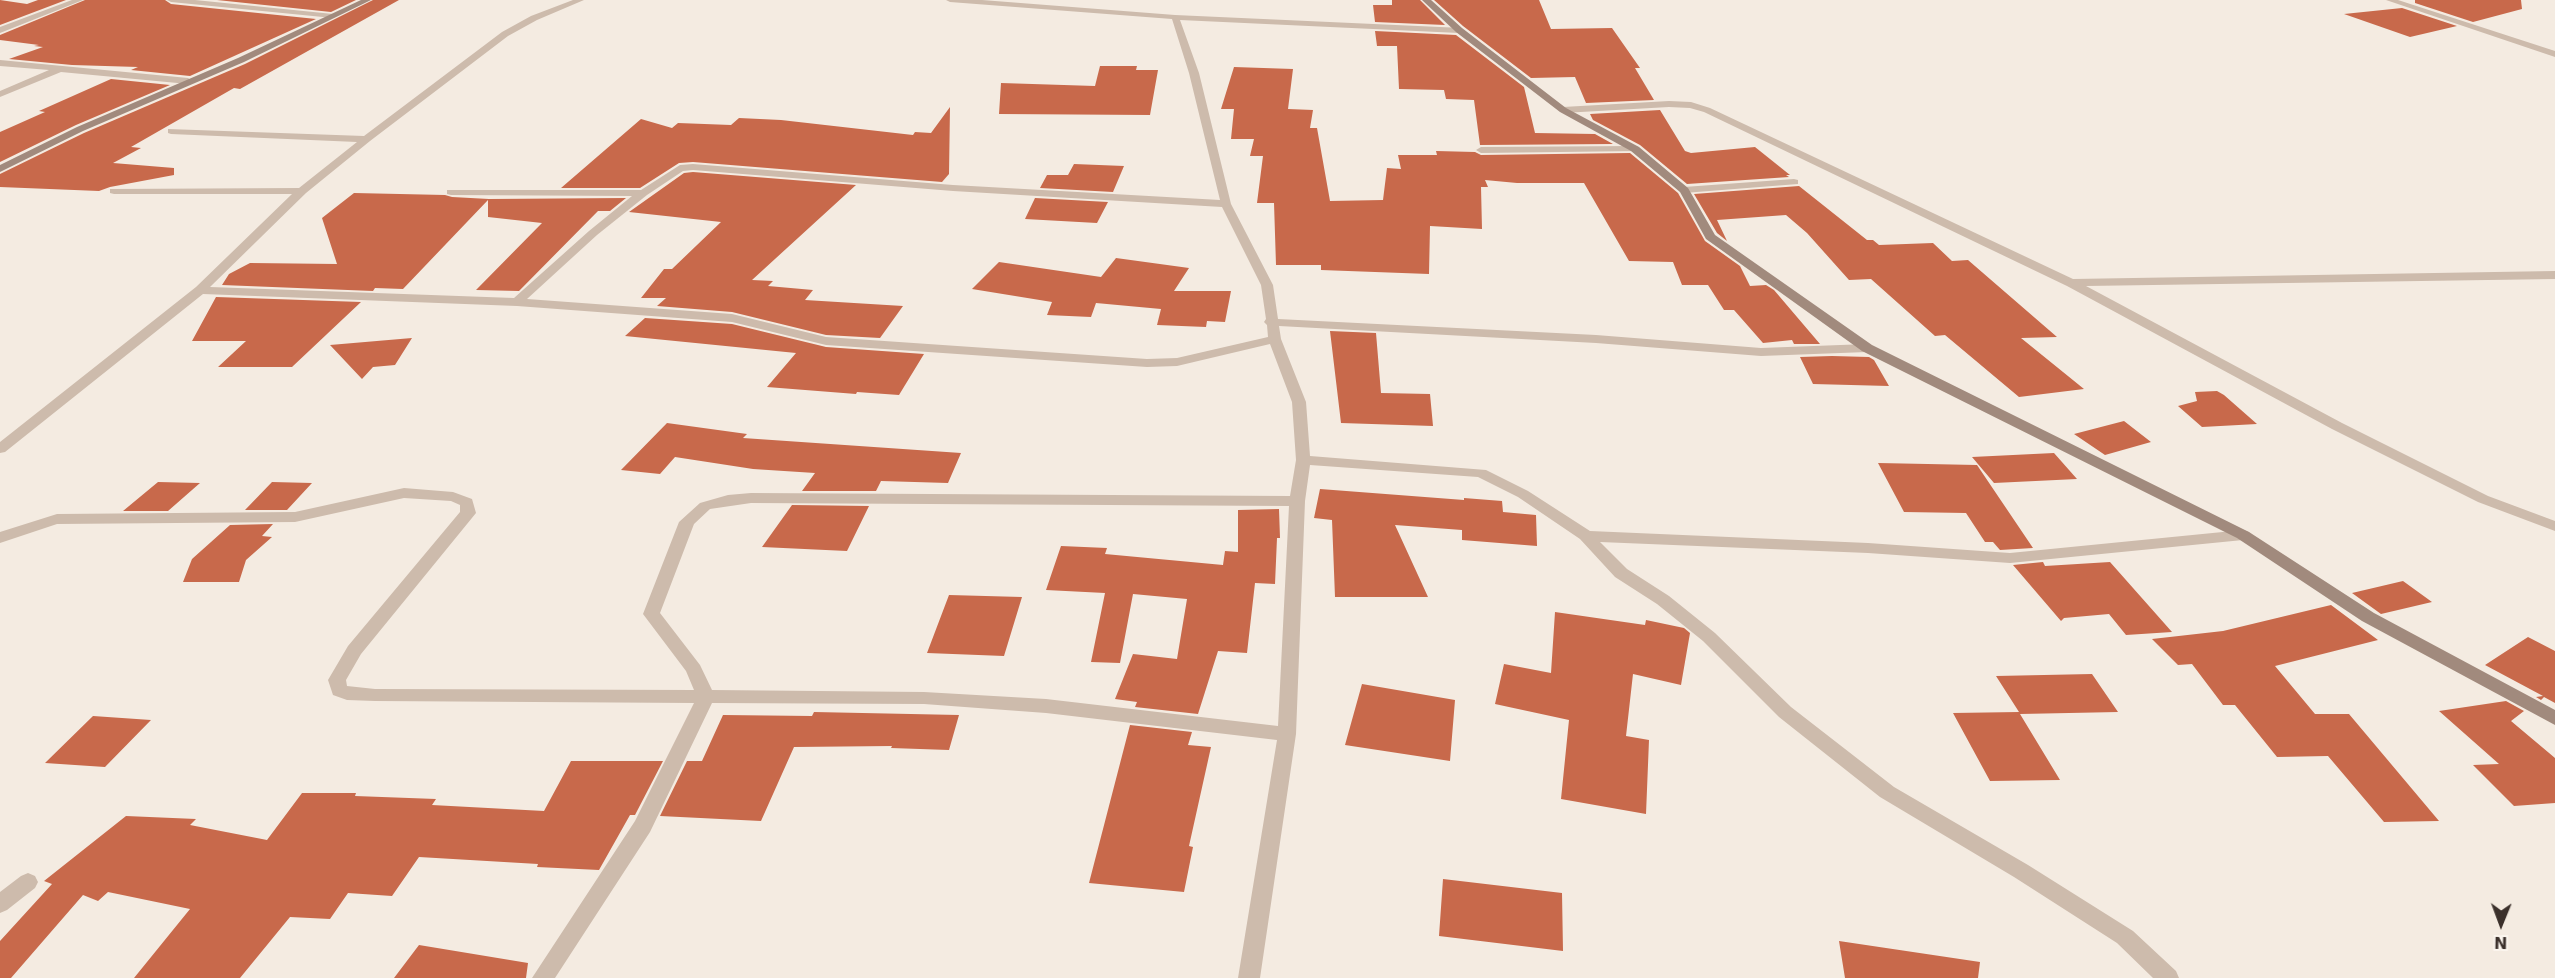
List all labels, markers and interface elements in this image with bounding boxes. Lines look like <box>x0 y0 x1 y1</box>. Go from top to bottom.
north arrow <box>2471 894 2531 954</box>
text: N <box>2494 933 2508 952</box>

